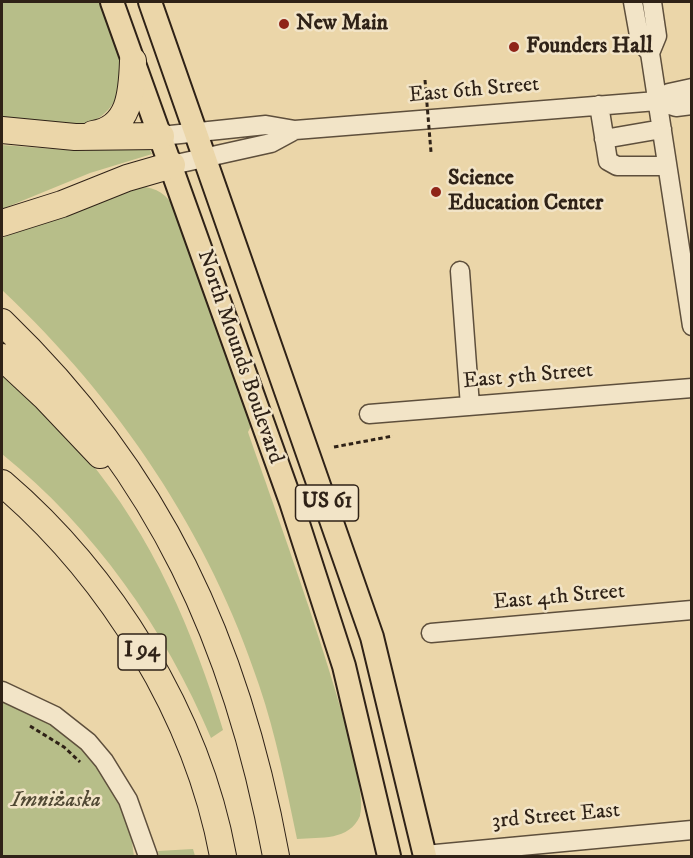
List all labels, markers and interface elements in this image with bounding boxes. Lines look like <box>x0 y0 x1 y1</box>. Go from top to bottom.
place label: New Main <box>296 11 388 37</box>
marker: New Main <box>277 17 291 31</box>
place label: Founders Hall <box>526 34 653 60</box>
marker: Founders Hall <box>507 40 521 54</box>
street label: East 6th Street <box>408 72 540 110</box>
place label: Science Education Center <box>448 166 603 218</box>
marker: Science Education Center <box>429 185 443 199</box>
street label: North Mounds Boulevard <box>190 247 288 467</box>
street label: East 5th Street <box>462 358 594 396</box>
road number: US 61 <box>296 485 358 521</box>
street label: East 4th Street <box>492 579 626 617</box>
road number: I 94 <box>118 634 166 670</box>
park label: Imniżaska <box>11 788 101 814</box>
street label: 3rd Street East <box>491 798 621 836</box>

